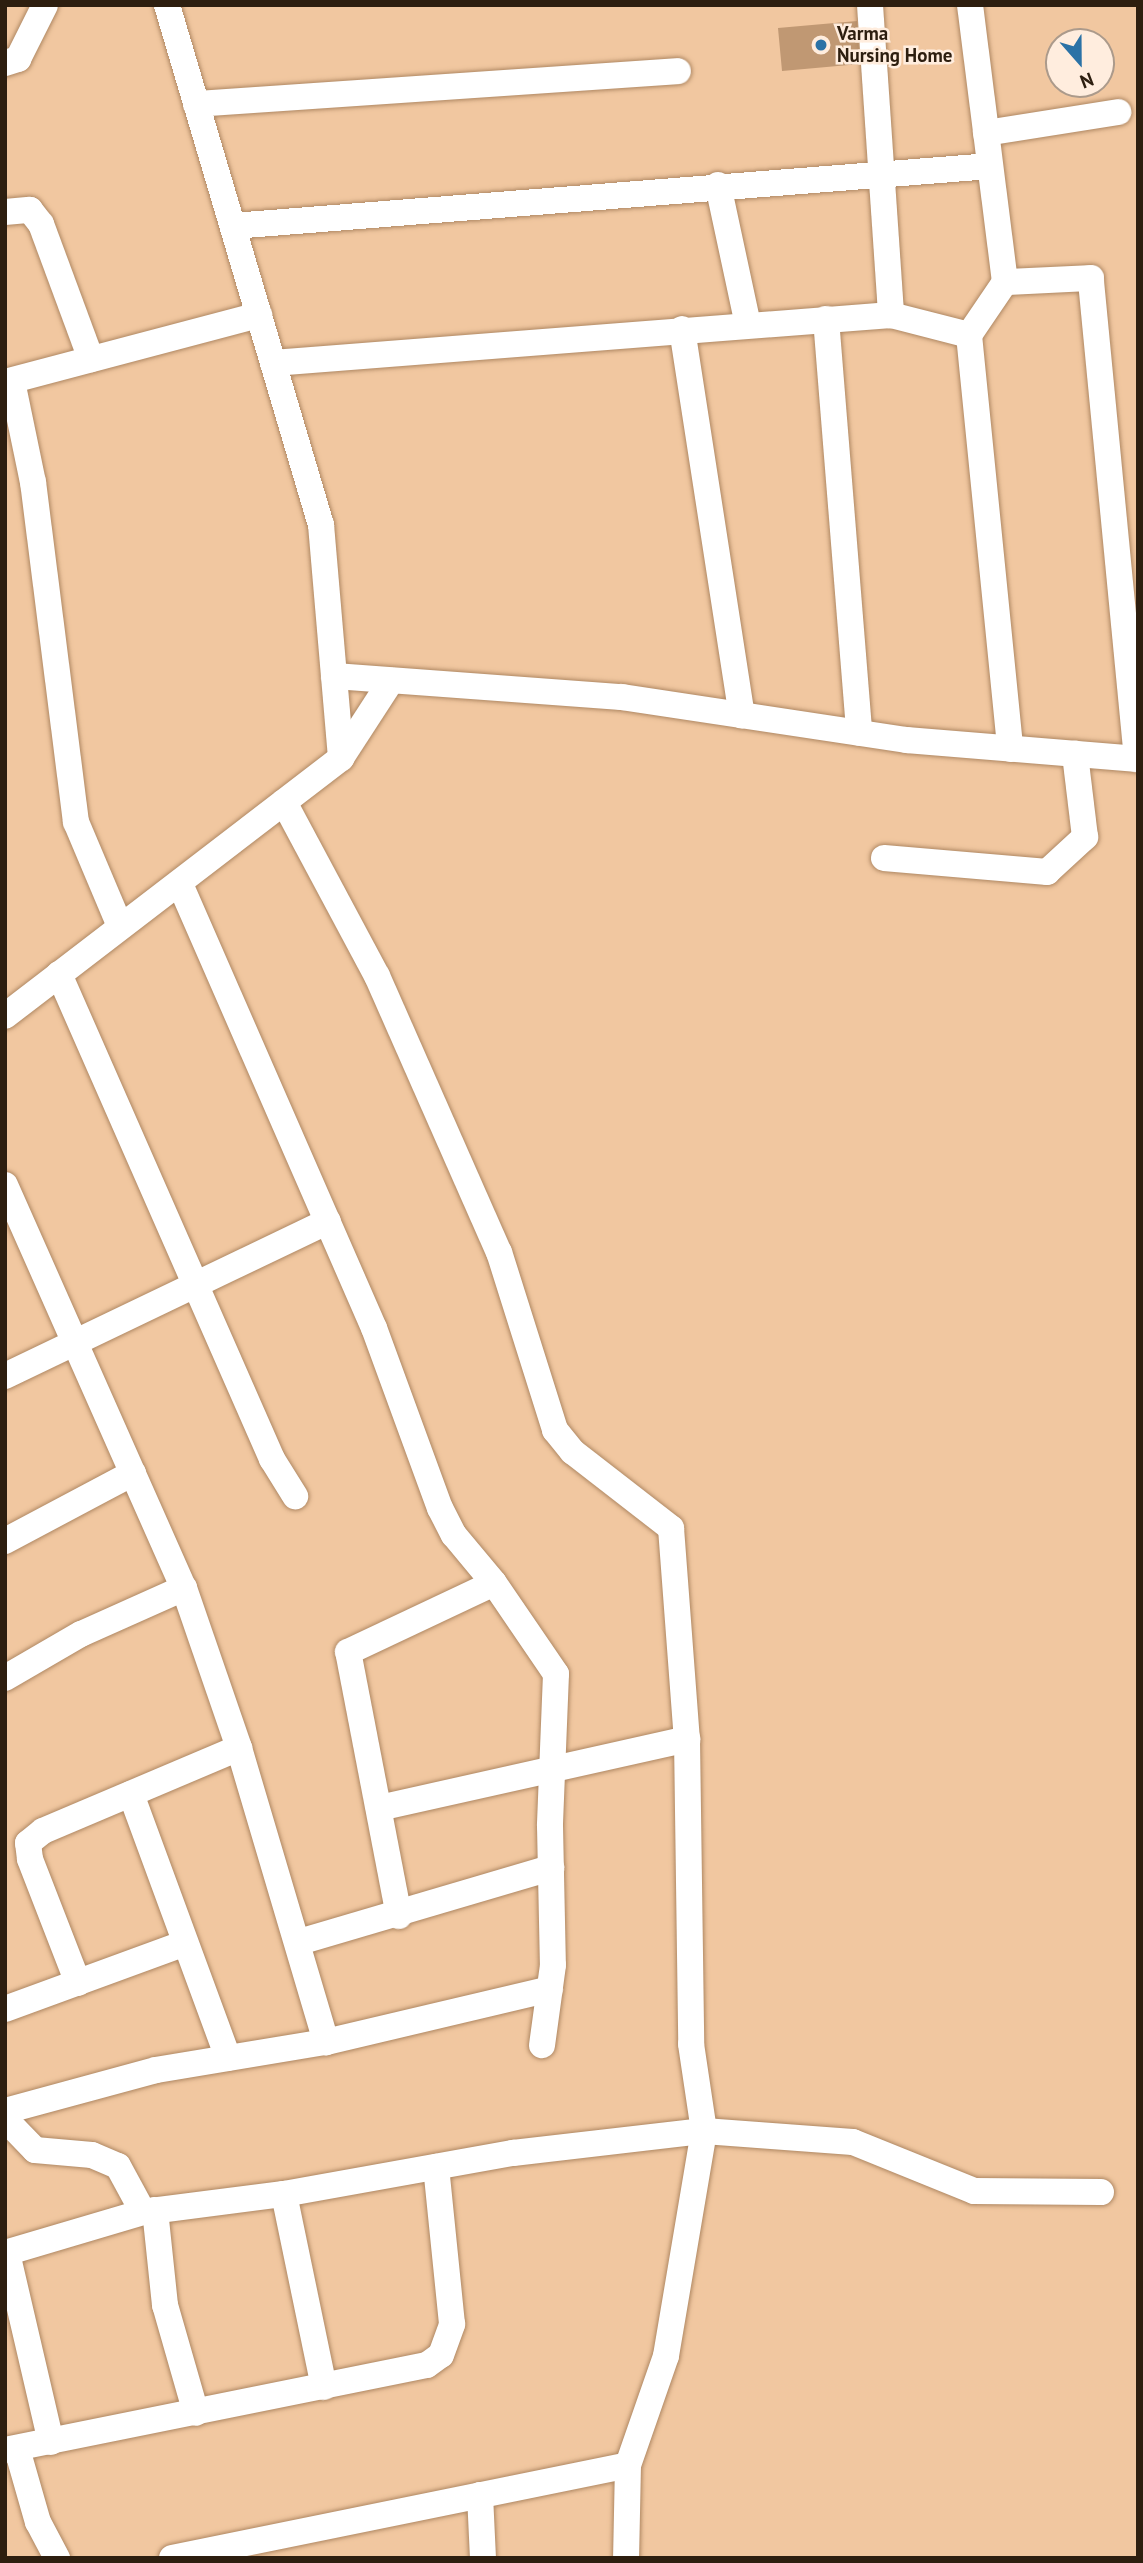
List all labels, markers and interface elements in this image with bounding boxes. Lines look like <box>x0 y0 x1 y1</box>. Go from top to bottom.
place label: Varma Nursing Home <box>837 23 952 67</box>
north arrow <box>1045 28 1115 98</box>
marker: Varma Nursing Home <box>811 35 831 55</box>
text: N <box>1077 67 1097 94</box>

